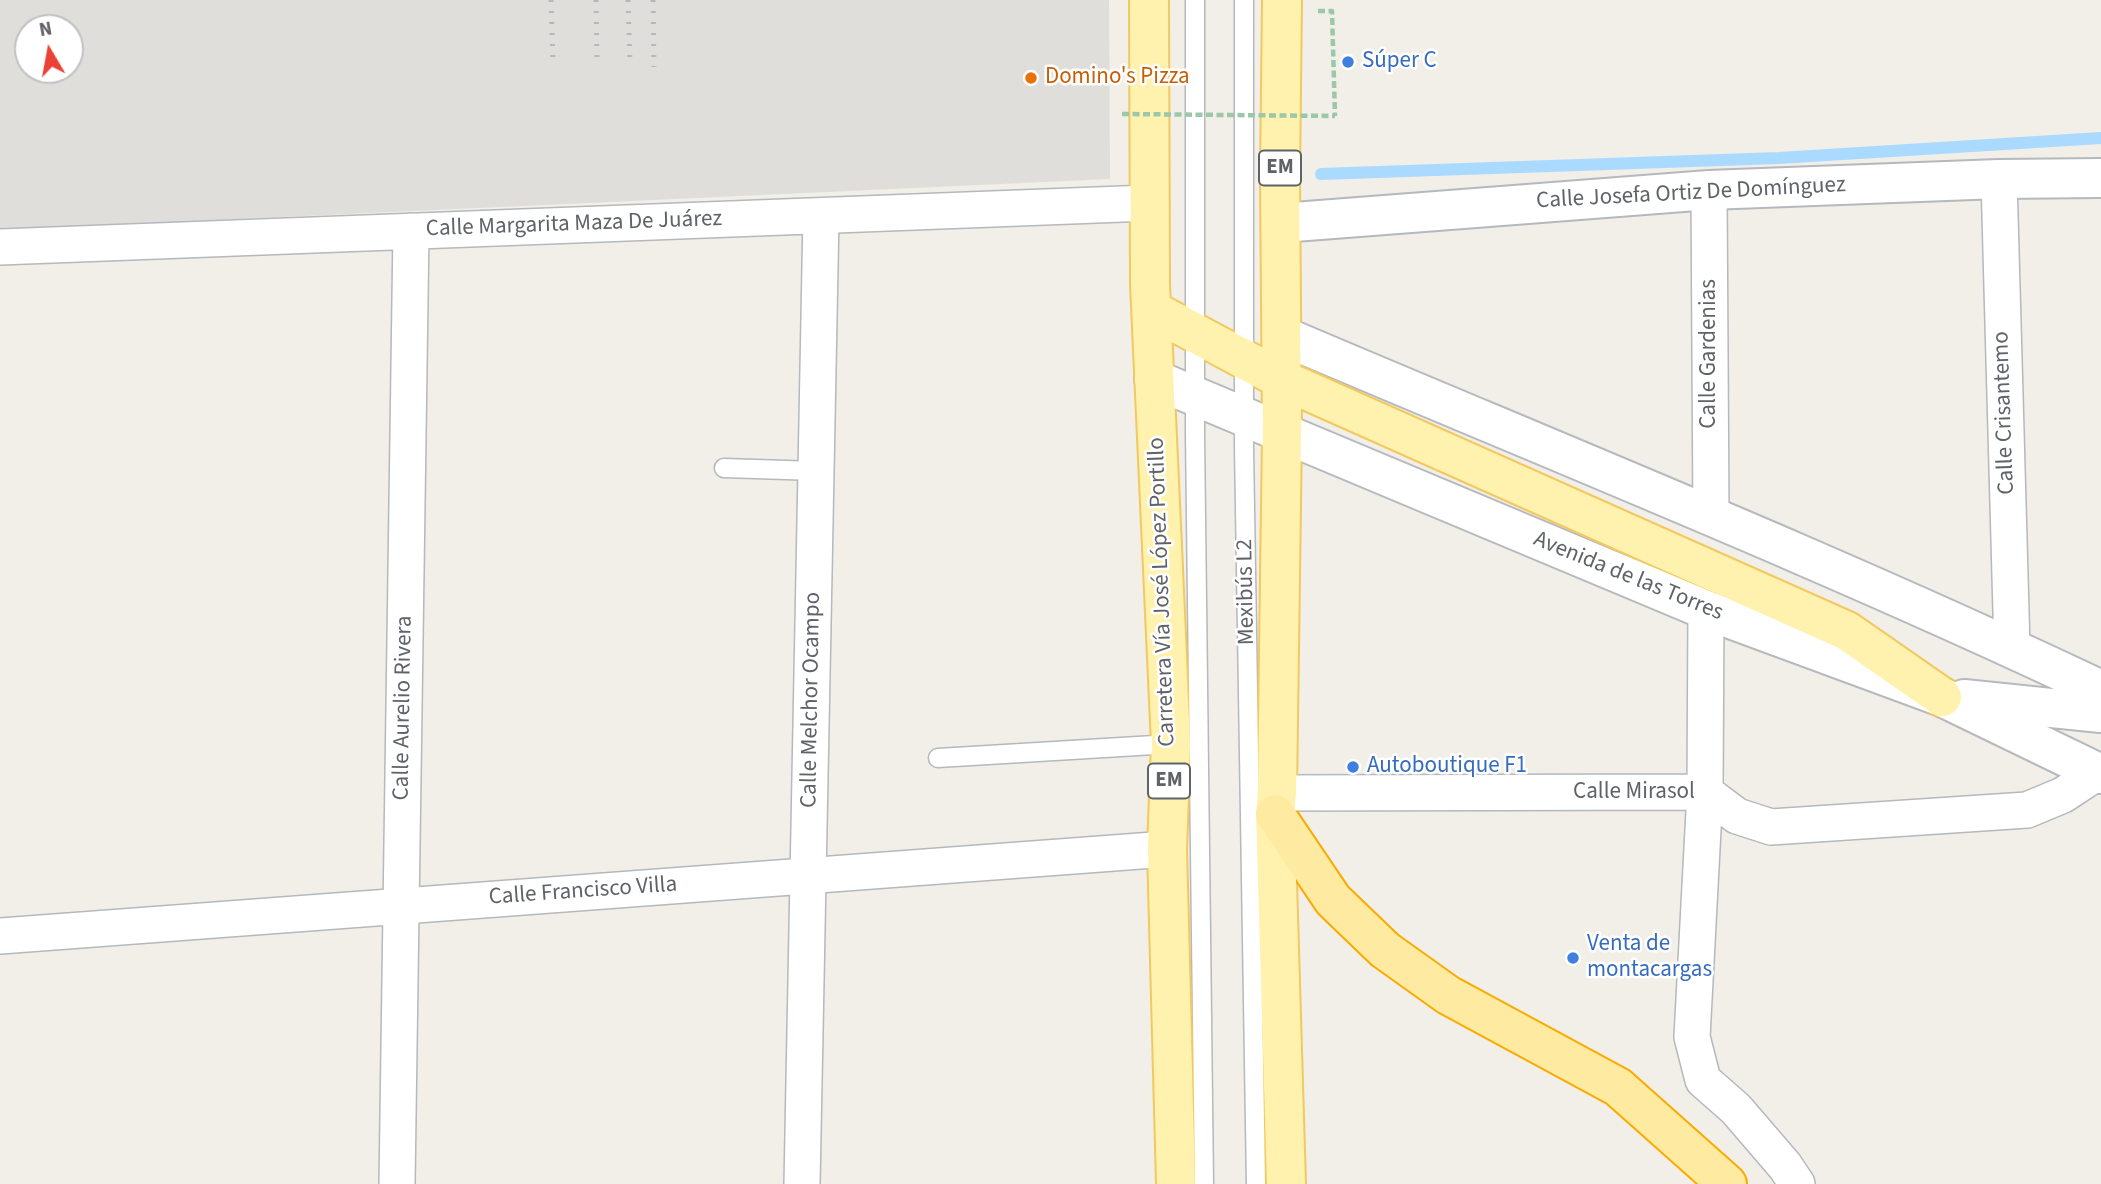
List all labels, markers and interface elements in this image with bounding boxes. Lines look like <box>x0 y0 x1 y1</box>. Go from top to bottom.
north arrow <box>14 14 84 84</box>
text: N <box>37 15 54 44</box>
place label: Súper C <box>1362 48 1437 76</box>
marker: Súper C <box>1340 54 1356 70</box>
place label: Domino's Pizza <box>1045 64 1190 92</box>
marker: Domino's Pizza <box>1023 70 1039 86</box>
road number: EM <box>1259 150 1301 186</box>
street label: Calle Josefa Ortiz De Domínguez <box>1536 172 1846 216</box>
street label: Calle Margarita Maza De Juárez <box>425 206 723 244</box>
street label: Calle Gardenias <box>1696 279 1724 429</box>
street label: Calle Crisantemo <box>1988 331 2022 495</box>
street label: Carretera Vía José López Portillo <box>1144 437 1182 747</box>
street label: Avenida de las Torres <box>1529 526 1727 628</box>
street label: Mexibús L2 <box>1232 539 1262 645</box>
street label: Calle Melchor Ocampo <box>796 592 828 808</box>
street label: Calle Aurelio Rivera <box>389 615 419 801</box>
place label: Autoboutique F1 <box>1367 753 1527 781</box>
marker: Autoboutique F1 <box>1345 759 1361 775</box>
road number: EM <box>1148 764 1190 798</box>
street label: Calle Mirasol <box>1573 779 1695 807</box>
street label: Calle Francisco Villa <box>488 872 678 912</box>
place label: Venta de montacargas <box>1587 931 1712 985</box>
marker: Venta de montacargas <box>1565 950 1581 966</box>

